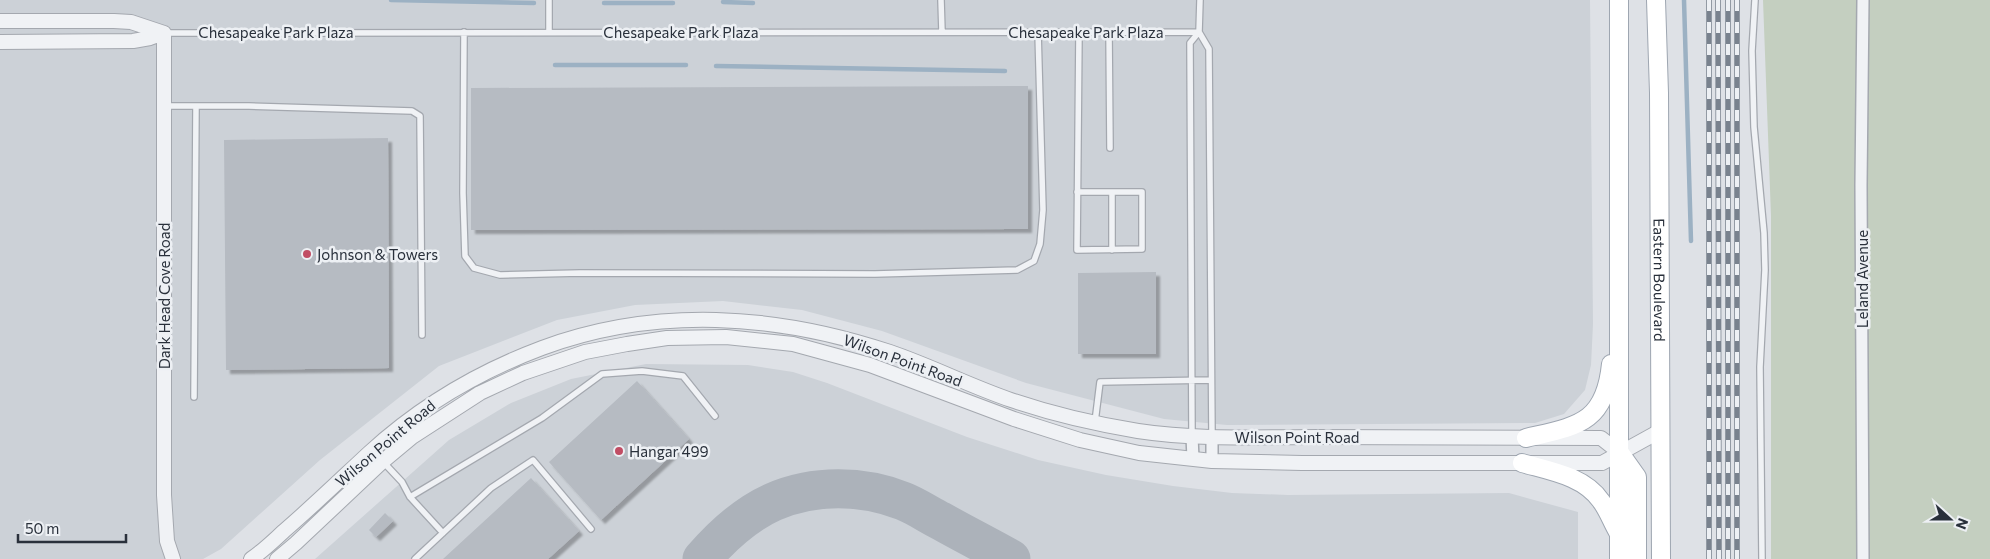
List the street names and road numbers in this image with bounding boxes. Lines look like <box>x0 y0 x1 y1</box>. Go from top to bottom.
street label: Chesapeake Park Plaza <box>198 23 354 41</box>
street label: Chesapeake Park Plaza <box>603 23 759 41</box>
street label: Chesapeake Park Plaza <box>1008 23 1164 41</box>
street label: Eastern Boulevard <box>1651 218 1669 342</box>
street label: Dark Head Cove Road <box>155 223 173 369</box>
street label: Leland Avenue <box>1853 230 1871 328</box>
street label: Wilson Point Road <box>841 330 965 390</box>
street label: Wilson Point Road <box>331 396 439 490</box>
street label: Wilson Point Road <box>1235 428 1359 446</box>

